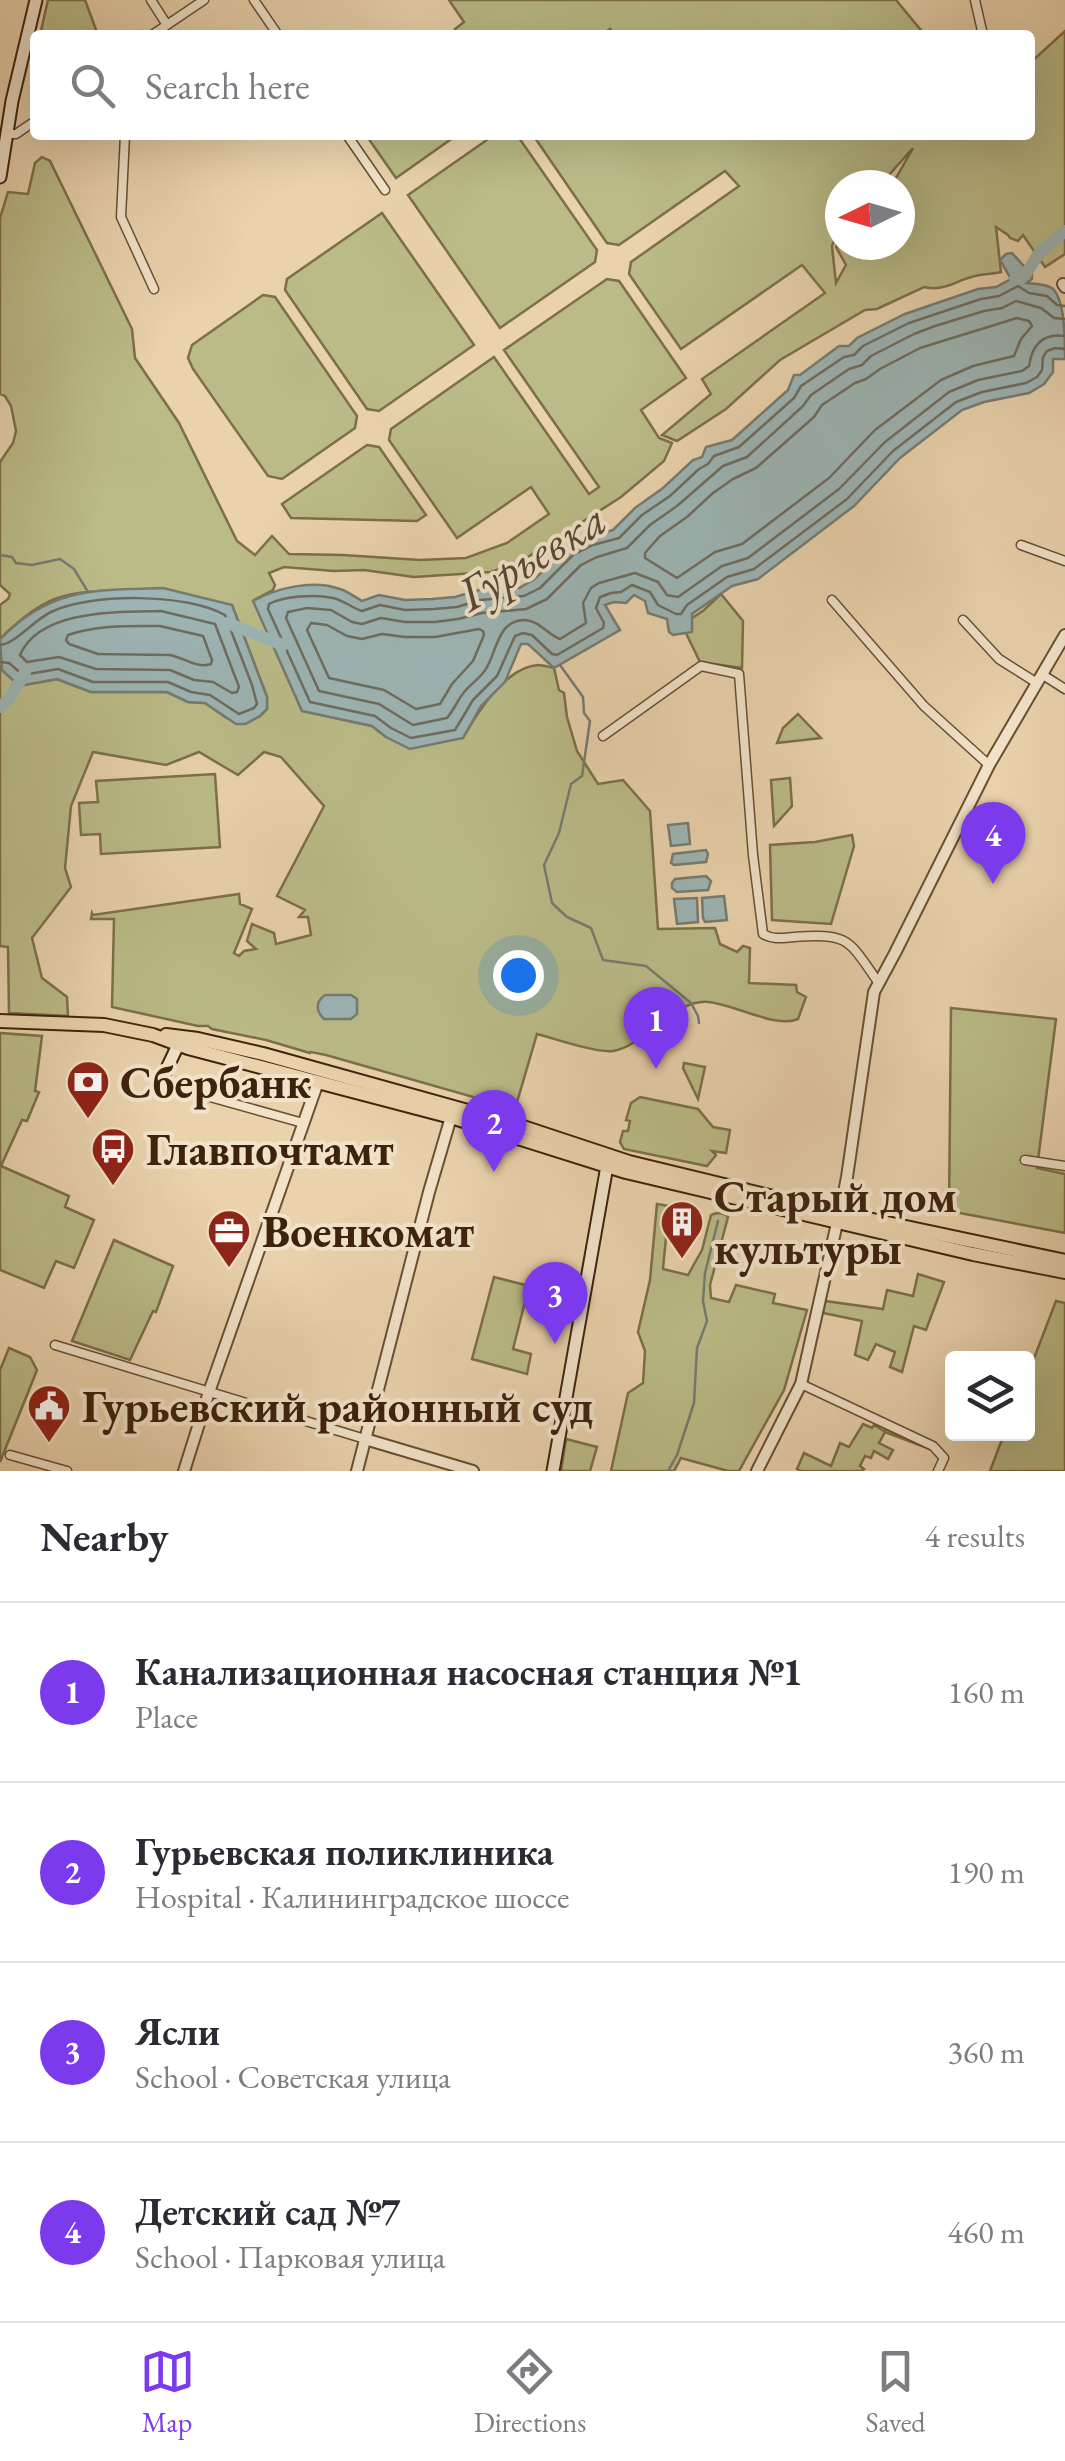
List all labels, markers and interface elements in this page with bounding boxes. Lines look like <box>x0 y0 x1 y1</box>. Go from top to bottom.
search box <box>30 30 1035 140</box>
icon: search <box>65 58 120 113</box>
text: Search here <box>145 61 310 110</box>
north arrow <box>825 170 915 260</box>
water label: Гурьевка <box>444 487 617 625</box>
pin: 4 <box>960 802 1026 884</box>
your location <box>493 950 544 1001</box>
pin: 1 <box>624 986 688 1069</box>
place label: Сбербанк <box>120 1053 311 1111</box>
bank icon: Сбербанк <box>65 1059 111 1120</box>
pin: 2 <box>462 1090 526 1172</box>
place label: Главпочтамт <box>146 1120 394 1178</box>
bus stop icon: Главпочтамт <box>90 1126 136 1187</box>
place label: Старый дом культуры <box>714 1167 957 1277</box>
building icon: Старый дом культуры <box>659 1199 705 1260</box>
place label: Военкомат <box>262 1202 474 1260</box>
office icon: Военкомат <box>206 1208 252 1269</box>
pin: 3 <box>522 1262 588 1344</box>
map controls <box>945 1351 1035 1441</box>
button: layers <box>945 1351 1035 1441</box>
place label: Гурьевский районный суд <box>82 1377 594 1435</box>
public building icon: Гурьевский районный суд <box>26 1383 72 1444</box>
text: Nearby <box>40 1509 169 1564</box>
text: 4 results <box>925 1515 1025 1557</box>
text: Канализационная насосная станция №1 <box>135 1647 803 1696</box>
text: 1 <box>64 1671 81 1713</box>
text: 160 m <box>948 1671 1025 1713</box>
text: Place <box>135 1696 198 1738</box>
text: Гурьевская поликлиника <box>135 1827 554 1876</box>
text: 2 <box>64 1851 81 1893</box>
text: 190 m <box>948 1851 1025 1893</box>
text: Hospital · Калининградское шоссе <box>135 1876 569 1918</box>
text: Ясли <box>135 2007 220 2056</box>
text: 3 <box>64 2031 81 2073</box>
text: 360 m <box>948 2031 1025 2073</box>
text: School · Советская улица <box>135 2056 451 2098</box>
text: Детский сад №7 <box>135 2187 400 2236</box>
text: 4 <box>64 2211 81 2253</box>
text: 460 m <box>948 2211 1025 2253</box>
text: School · Парковая улица <box>135 2236 446 2278</box>
tab: Map <box>140 2344 195 2440</box>
tab: Directions <box>474 2344 586 2440</box>
tab: Saved <box>865 2344 925 2440</box>

